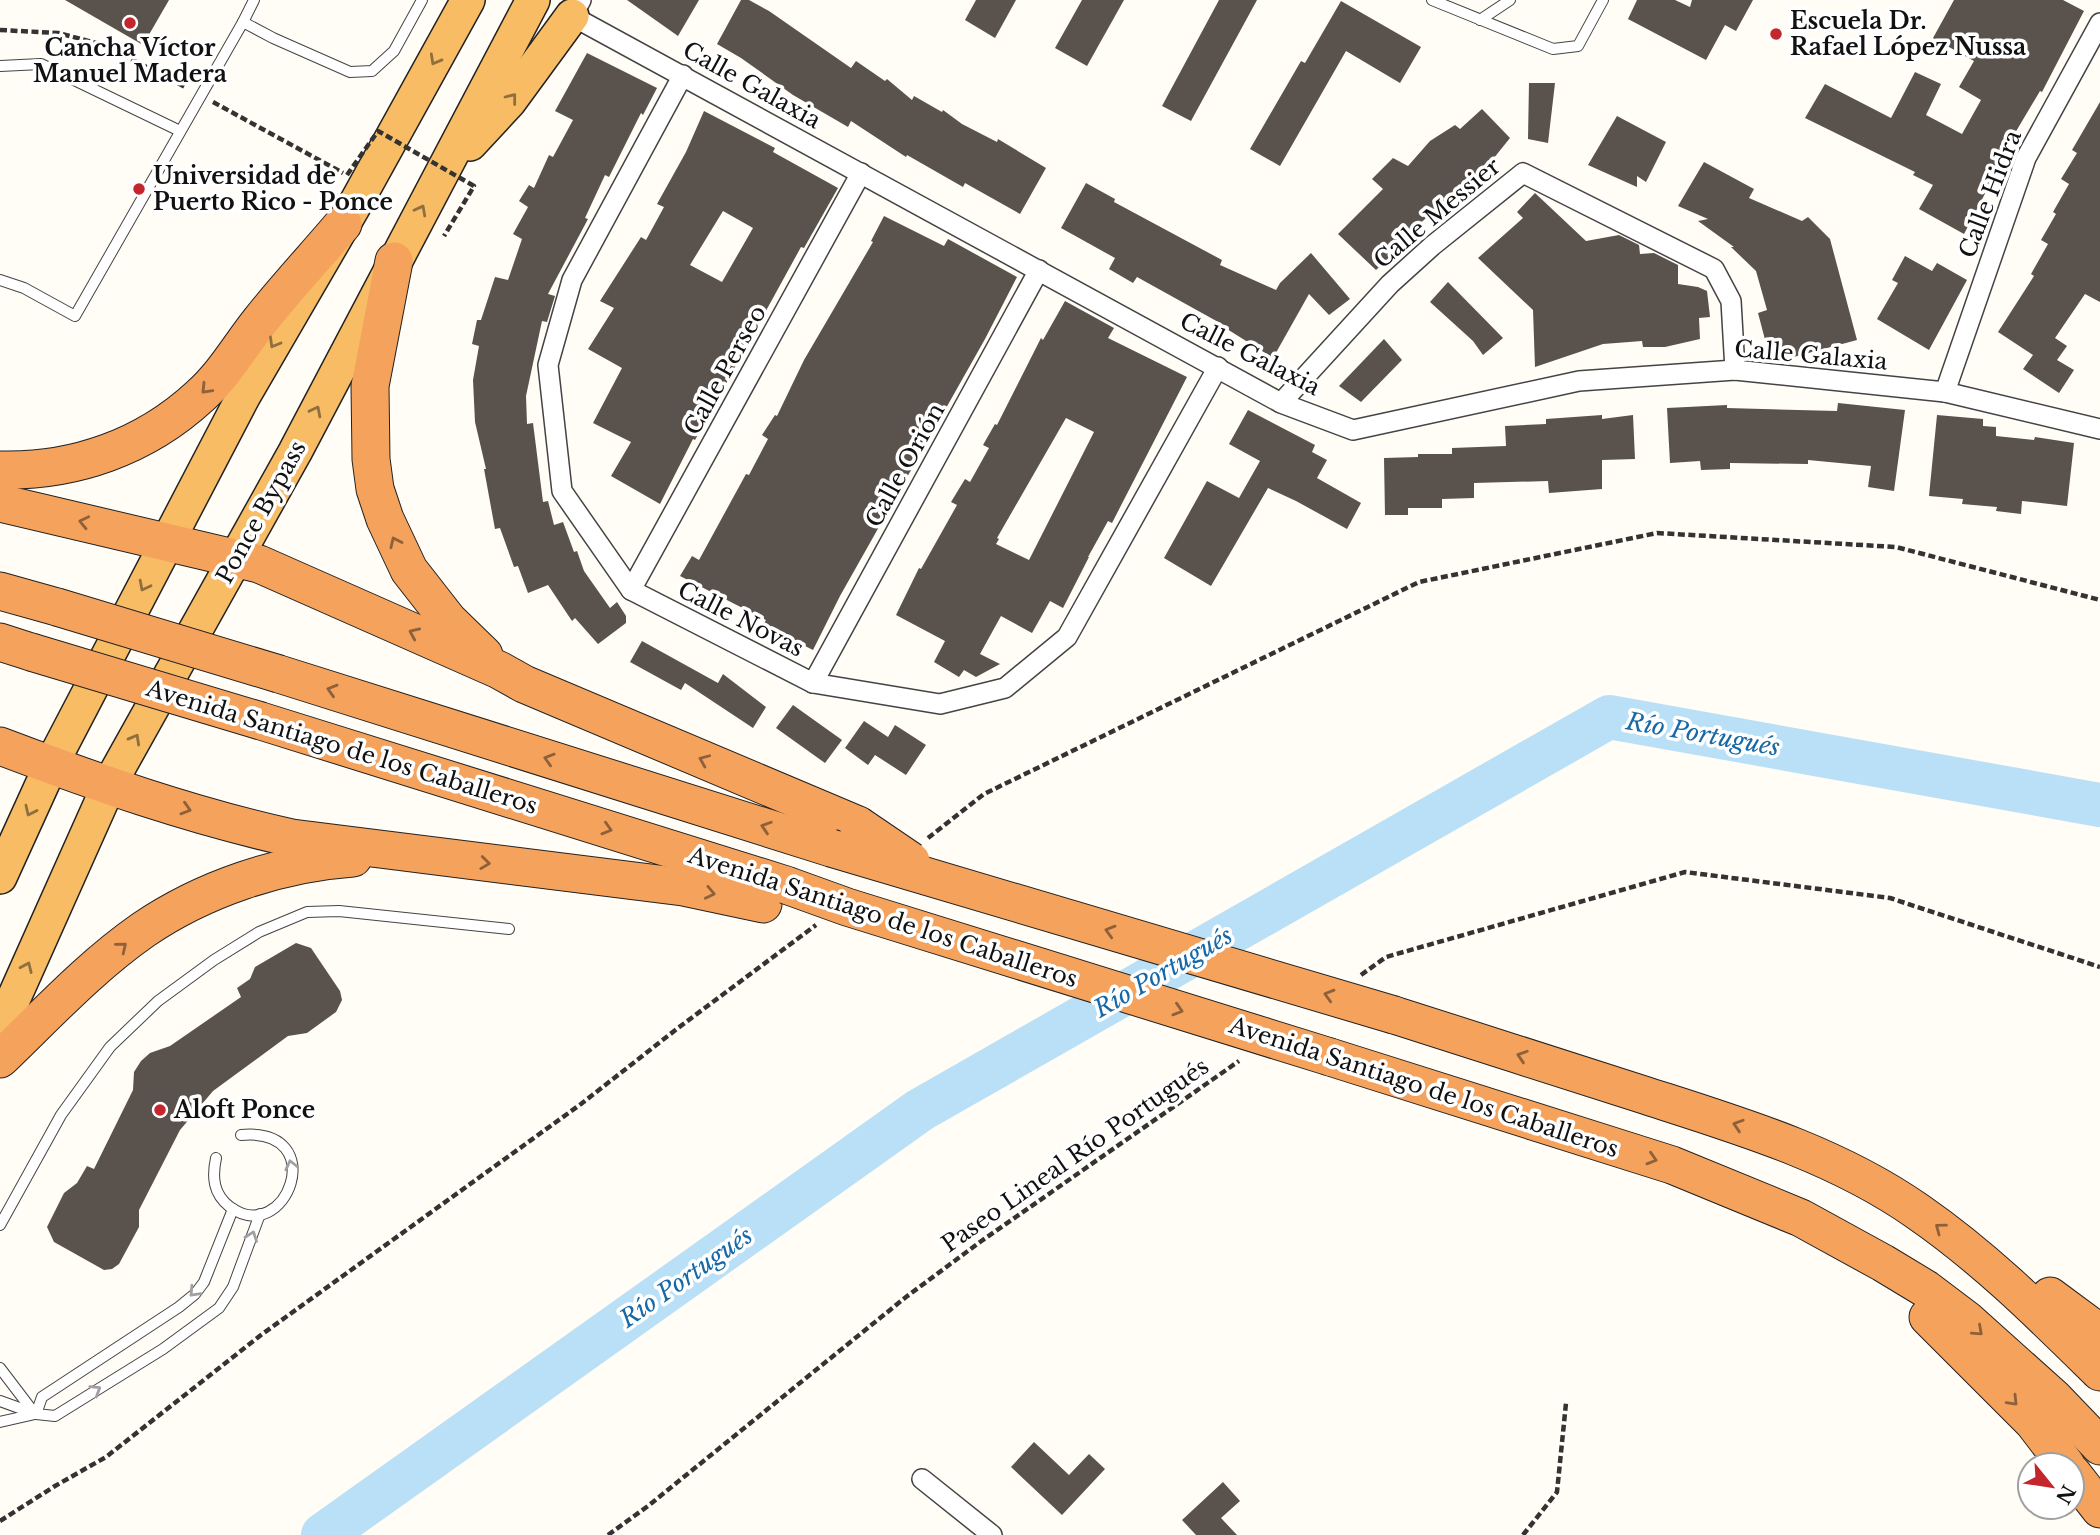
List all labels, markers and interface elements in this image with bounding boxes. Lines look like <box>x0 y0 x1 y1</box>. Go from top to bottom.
place label: Escuela Dr. Rafael López Nussa <box>1790 7 2026 61</box>
marker: Cancha Víctor Manuel Madera <box>122 15 138 31</box>
marker: Escuela Dr. Rafael López Nussa <box>1768 26 1784 42</box>
place label: Cancha Víctor Manuel Madera <box>33 34 227 88</box>
street label: Calle Galaxia <box>678 36 826 135</box>
one-way arrow <box>430 52 443 65</box>
one-way arrow <box>503 93 516 105</box>
street label: Calle Hidra <box>1953 126 2027 262</box>
street label: Calle Messier <box>1368 152 1506 274</box>
place label: Universidad de Puerto Rico - Ponce <box>153 162 393 216</box>
marker: Universidad de Puerto Rico - Ponce <box>131 181 147 197</box>
one-way arrow <box>413 205 426 217</box>
street label: Calle Perseo <box>678 300 772 440</box>
street label: Calle Galaxia <box>1175 307 1325 401</box>
street label: Calle Galaxia <box>1733 334 1889 376</box>
one-way arrow <box>269 335 282 348</box>
one-way arrow <box>202 381 215 394</box>
street label: Calle Orión <box>859 398 951 532</box>
one-way arrow <box>308 406 321 419</box>
street label: Ponce Bypass <box>210 436 312 588</box>
one-way arrow <box>78 516 90 531</box>
one-way arrow <box>389 537 403 550</box>
street label: Calle Novas <box>673 575 809 663</box>
one-way arrow <box>139 579 152 592</box>
one-way arrow <box>409 627 422 641</box>
street label: Avenida Santiago de los Caballeros <box>142 674 541 820</box>
one-way arrow <box>326 684 338 699</box>
water label: Río Portugués <box>1623 706 1782 762</box>
one-way arrow <box>127 734 140 747</box>
one-way arrow <box>543 752 555 767</box>
one-way arrow <box>699 755 711 769</box>
one-way arrow <box>179 801 191 815</box>
one-way arrow <box>24 804 38 816</box>
one-way arrow <box>600 821 612 835</box>
one-way arrow <box>760 821 772 836</box>
street label: Avenida Santiago de los Caballeros <box>684 840 1081 993</box>
one-way arrow <box>479 855 490 870</box>
one-way arrow <box>704 884 716 899</box>
water label: Río Portugués <box>1088 921 1237 1024</box>
one-way arrow <box>1105 925 1117 940</box>
one-way arrow <box>114 943 127 955</box>
one-way arrow <box>19 962 33 974</box>
one-way arrow <box>1323 989 1335 1004</box>
one-way arrow <box>1172 1001 1184 1016</box>
street label: Avenida Santiago de los Caballeros <box>1225 1010 1622 1163</box>
one-way arrow <box>1516 1049 1528 1064</box>
street label: Paseo Lineal Río Portugués <box>936 1052 1214 1258</box>
place label: Aloft Ponce <box>173 1096 315 1124</box>
marker: Aloft Ponce <box>152 1102 168 1118</box>
one-way arrow <box>1733 1119 1745 1133</box>
one-way arrow <box>1645 1151 1657 1165</box>
one-way arrow <box>284 1159 299 1171</box>
water label: Río Portugués <box>613 1221 758 1334</box>
one-way arrow <box>1935 1224 1948 1236</box>
one-way arrow <box>244 1230 258 1242</box>
one-way arrow <box>190 1284 203 1297</box>
one-way arrow <box>1970 1322 1983 1335</box>
one-way arrow <box>89 1386 102 1399</box>
one-way arrow <box>2005 1393 2018 1406</box>
north arrow <box>2016 1451 2086 1521</box>
text: N <box>2051 1481 2080 1508</box>

